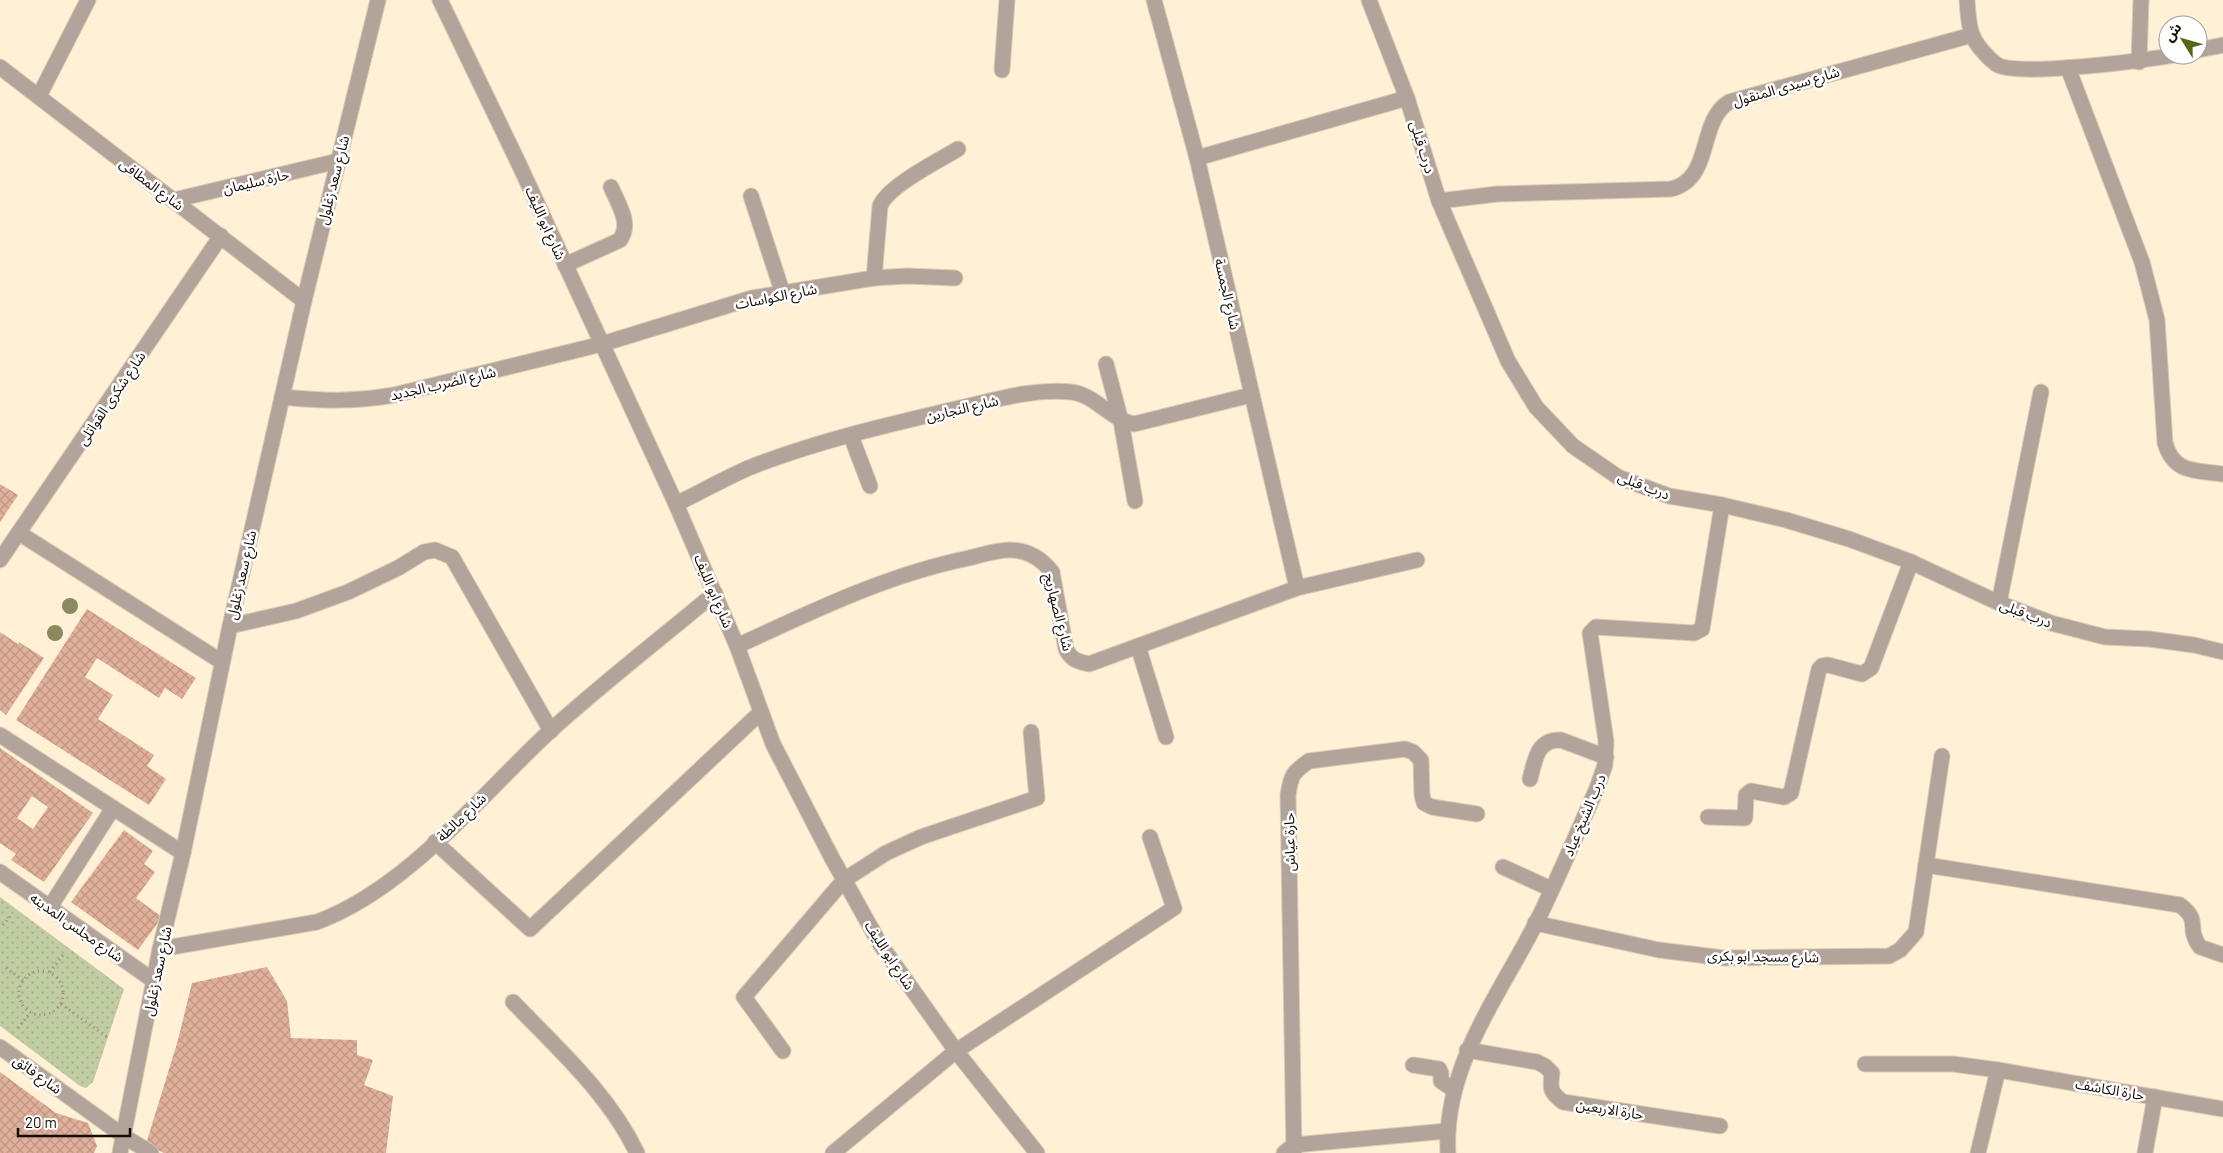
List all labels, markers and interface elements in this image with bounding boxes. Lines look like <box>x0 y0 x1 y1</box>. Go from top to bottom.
north arrow <box>2158 15 2208 65</box>
text: ش <box>2160 19 2185 45</box>
street label: شارع سيدى المنقول <box>1731 63 1842 112</box>
street label: درب قبلى <box>1406 119 1439 176</box>
street label: شارع سعد زغلول <box>314 134 355 227</box>
street label: شارع المطافى <box>115 154 187 216</box>
street label: حارة سليمان <box>221 165 291 198</box>
street label: شارع ابو الليف <box>520 184 570 263</box>
street label: شارع الجمسة <box>1209 257 1244 332</box>
street label: شارع الكواسات <box>734 280 819 315</box>
street label: شارع شكرى القواتلى <box>73 348 151 450</box>
street label: شارع الضرب الجديد <box>389 363 498 406</box>
street label: شارع النجارين <box>924 391 1001 428</box>
street label: درب قبلى <box>1615 467 1673 504</box>
street label: شارع سعد زغلول <box>222 529 262 622</box>
street label: شارع ابو الليف <box>688 552 737 632</box>
street label: شارع الصهاريج <box>1038 571 1077 653</box>
street label: درب قبلى <box>1997 595 2055 632</box>
street label: درب الشيخ عياد <box>1559 771 1612 860</box>
street label: شارع مالطة <box>433 789 491 847</box>
street label: حارة عياش <box>1280 813 1299 871</box>
street label: شارع مجلس المدينه <box>26 889 127 968</box>
street label: شارع ابو الليف <box>859 918 918 994</box>
street label: شارع سعد زغلول <box>139 925 178 1018</box>
street label: شارع مسجد ابو بكرى <box>1707 947 1819 968</box>
street label: شارع فائق <box>9 1051 65 1100</box>
street label: حارة الكاشف <box>2074 1075 2146 1104</box>
street label: حارة الاربعين <box>1575 1095 1645 1124</box>
scale bar <box>18 1106 130 1138</box>
text: 20 m <box>25 1113 57 1131</box>

